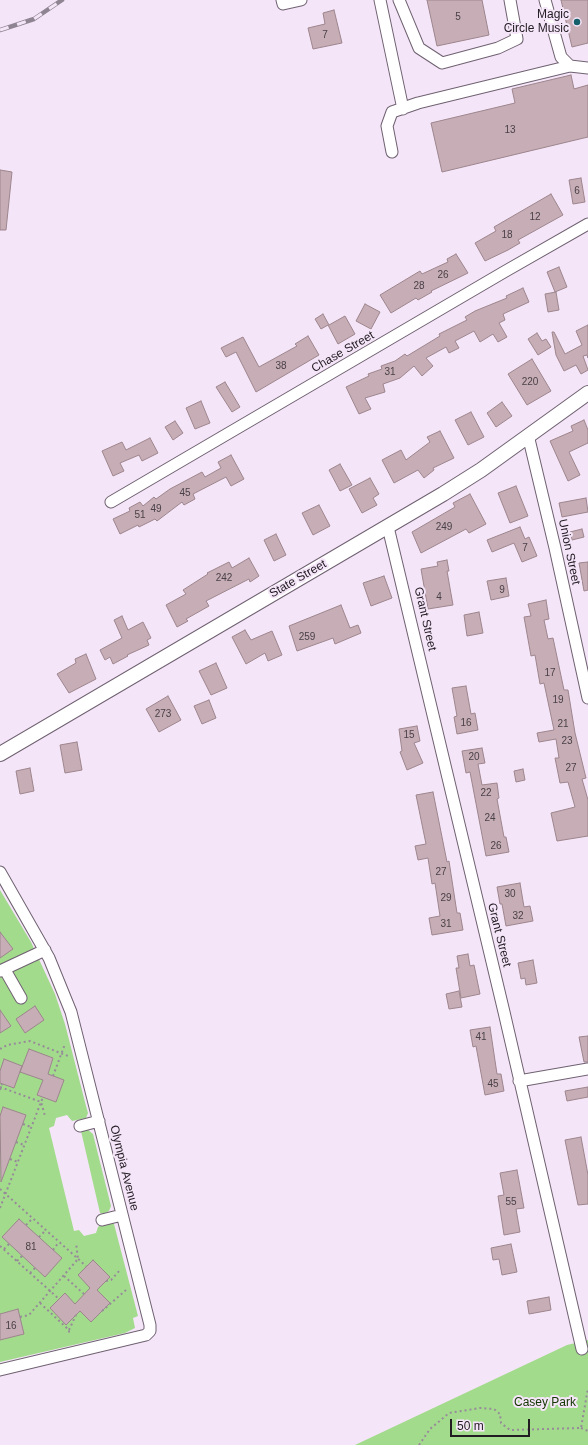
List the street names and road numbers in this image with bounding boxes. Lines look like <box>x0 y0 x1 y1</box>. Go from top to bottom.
street label: Chase Street <box>309 328 377 376</box>
street label: Union Street <box>555 518 583 586</box>
street label: State Street <box>267 557 329 601</box>
street label: Grant Street <box>411 586 439 652</box>
street label: Grant Street <box>484 902 514 968</box>
street label: Olympia Avenue <box>106 1124 142 1212</box>

